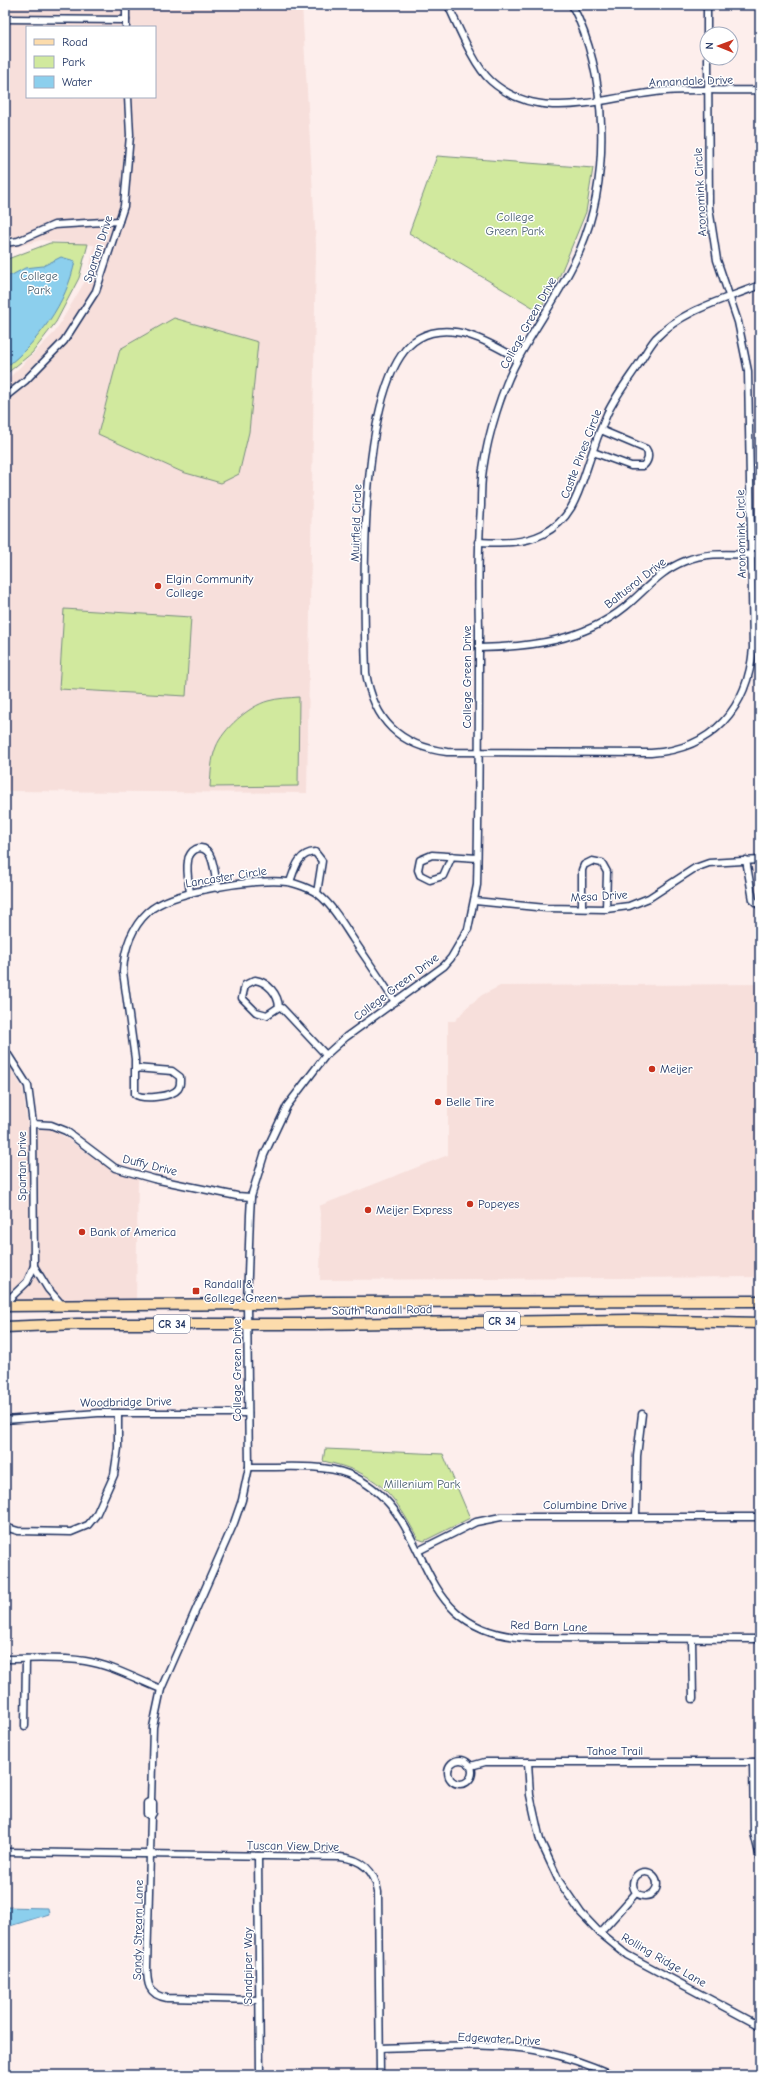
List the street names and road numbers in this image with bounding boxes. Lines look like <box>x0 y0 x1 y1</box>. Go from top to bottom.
street label: Annandale Drive <box>649 73 733 89</box>
street label: Aronomink Circle <box>691 147 709 237</box>
street label: Spartan Drive <box>81 214 115 284</box>
street label: College Green Drive <box>497 275 559 371</box>
street label: Castle Pines Circle <box>558 407 604 501</box>
street label: Muirfield Circle <box>348 484 364 562</box>
street label: Aronomink Circle <box>733 489 749 579</box>
street label: Baltusrol Drive <box>601 555 669 611</box>
street label: College Green Drive <box>460 626 474 729</box>
street label: Lancaster Circle <box>184 864 268 890</box>
street label: Mesa Drive <box>570 888 628 904</box>
street label: College Green Drive <box>351 950 441 1024</box>
street label: Spartan Drive <box>15 1131 29 1201</box>
street label: Duffy Drive <box>121 1151 179 1179</box>
street label: South Randall Road <box>332 1302 432 1318</box>
road number: CR 34 <box>484 1312 520 1330</box>
road number: CR 34 <box>154 1315 190 1333</box>
street label: College Green Drive <box>230 1319 244 1422</box>
street label: Woodbridge Drive <box>80 1394 172 1410</box>
street label: Columbine Drive <box>543 1498 627 1512</box>
street label: Red Barn Lane <box>510 1618 588 1634</box>
street label: Tahoe Trail <box>587 1744 643 1758</box>
street label: Tuscan View Drive <box>247 1838 339 1854</box>
street label: Sandy Stream Lane <box>130 1880 146 1980</box>
street label: Sandpiper Way <box>241 1927 255 2005</box>
street label: Rolling Ridge Lane <box>619 1930 709 1990</box>
street label: Edgewater Drive <box>457 2030 541 2048</box>

